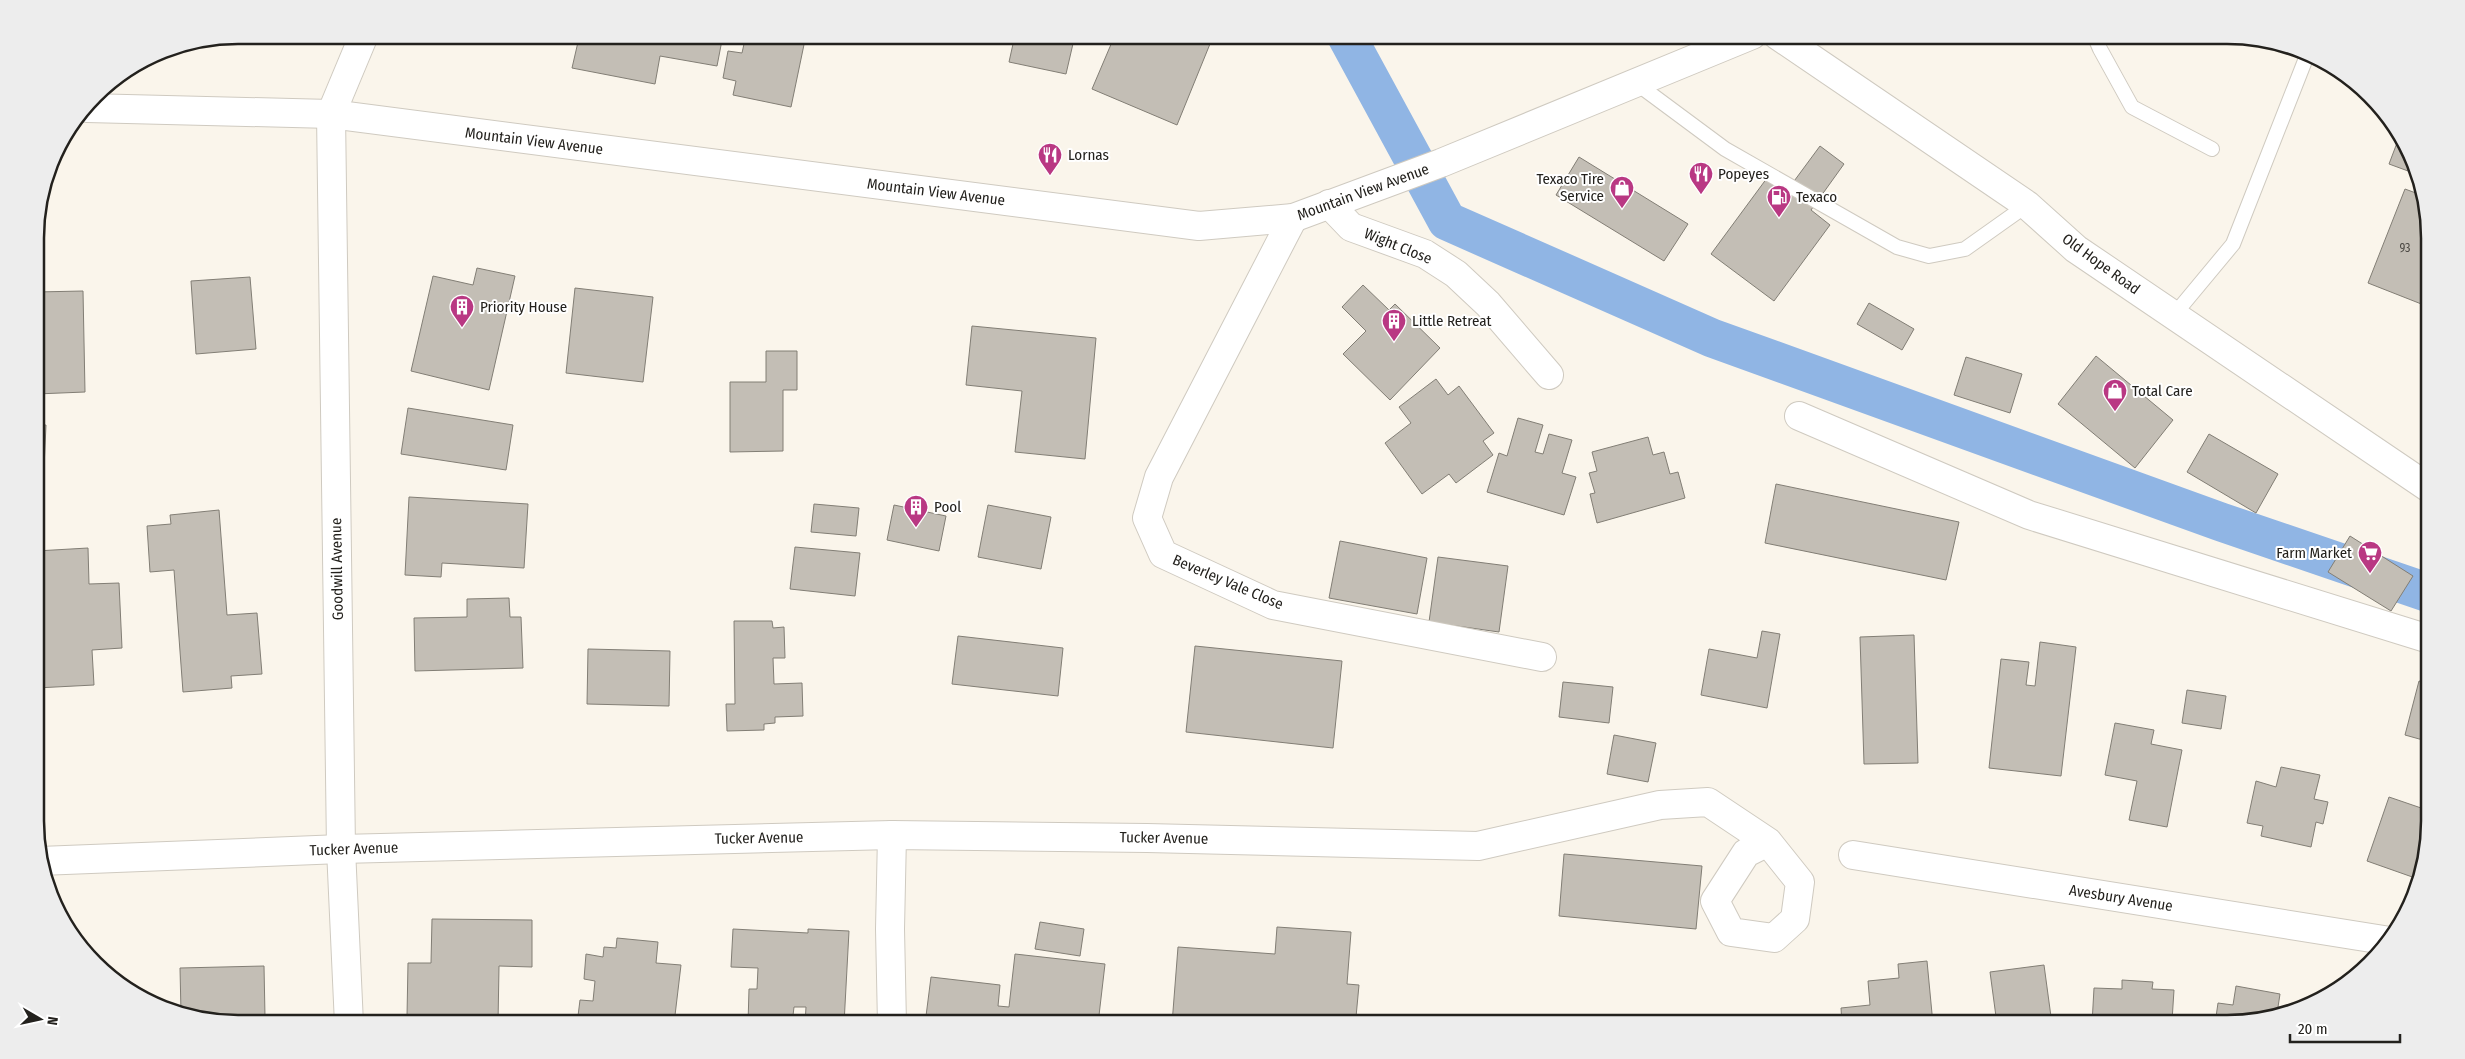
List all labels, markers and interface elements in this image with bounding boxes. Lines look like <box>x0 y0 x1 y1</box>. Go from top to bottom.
street label: Mountain View Avenue <box>464 124 604 158</box>
restaurant icon: Lornas <box>1037 142 1063 176</box>
place label: Lornas <box>1068 146 1109 164</box>
street label: Mountain View Avenue <box>1295 160 1431 224</box>
restaurant icon: Popeyes <box>1688 161 1714 195</box>
place label: Popeyes <box>1718 165 1769 183</box>
place label: Texaco Tire Service <box>1536 170 1604 205</box>
street label: Mountain View Avenue <box>866 175 1006 209</box>
shop icon: Texaco Tire Service <box>1609 175 1635 209</box>
fuel station icon: Texaco <box>1766 184 1792 218</box>
place label: Texaco <box>1796 188 1837 206</box>
street label: Wight Close <box>1361 224 1435 268</box>
street label: Old Hope Road <box>2059 230 2143 298</box>
house number: 93 <box>2399 241 2411 255</box>
building icon: Priority House <box>449 294 475 328</box>
place label: Priority House <box>480 298 567 316</box>
building icon: Little Retreat <box>1381 308 1407 342</box>
place label: Little Retreat <box>1412 312 1492 330</box>
shop icon: Total Care <box>2102 378 2128 412</box>
place label: Total Care <box>2132 382 2193 400</box>
building icon: Pool <box>903 494 929 528</box>
place label: Pool <box>934 498 961 516</box>
street label: Goodwill Avenue <box>327 518 347 620</box>
supermarket icon: Farm Market <box>2357 540 2383 574</box>
place label: Farm Market <box>2276 544 2352 562</box>
street label: Beverley Vale Close <box>1170 551 1286 613</box>
street label: Tucker Avenue <box>714 828 804 848</box>
street label: Tucker Avenue <box>1119 828 1209 848</box>
street label: Tucker Avenue <box>309 838 399 860</box>
street label: Avesbury Avenue <box>2068 881 2174 915</box>
north arrow <box>15 994 65 1044</box>
scale bar <box>2290 1012 2400 1044</box>
text: N <box>43 1015 61 1026</box>
text: 20 m <box>2298 1020 2328 1038</box>

